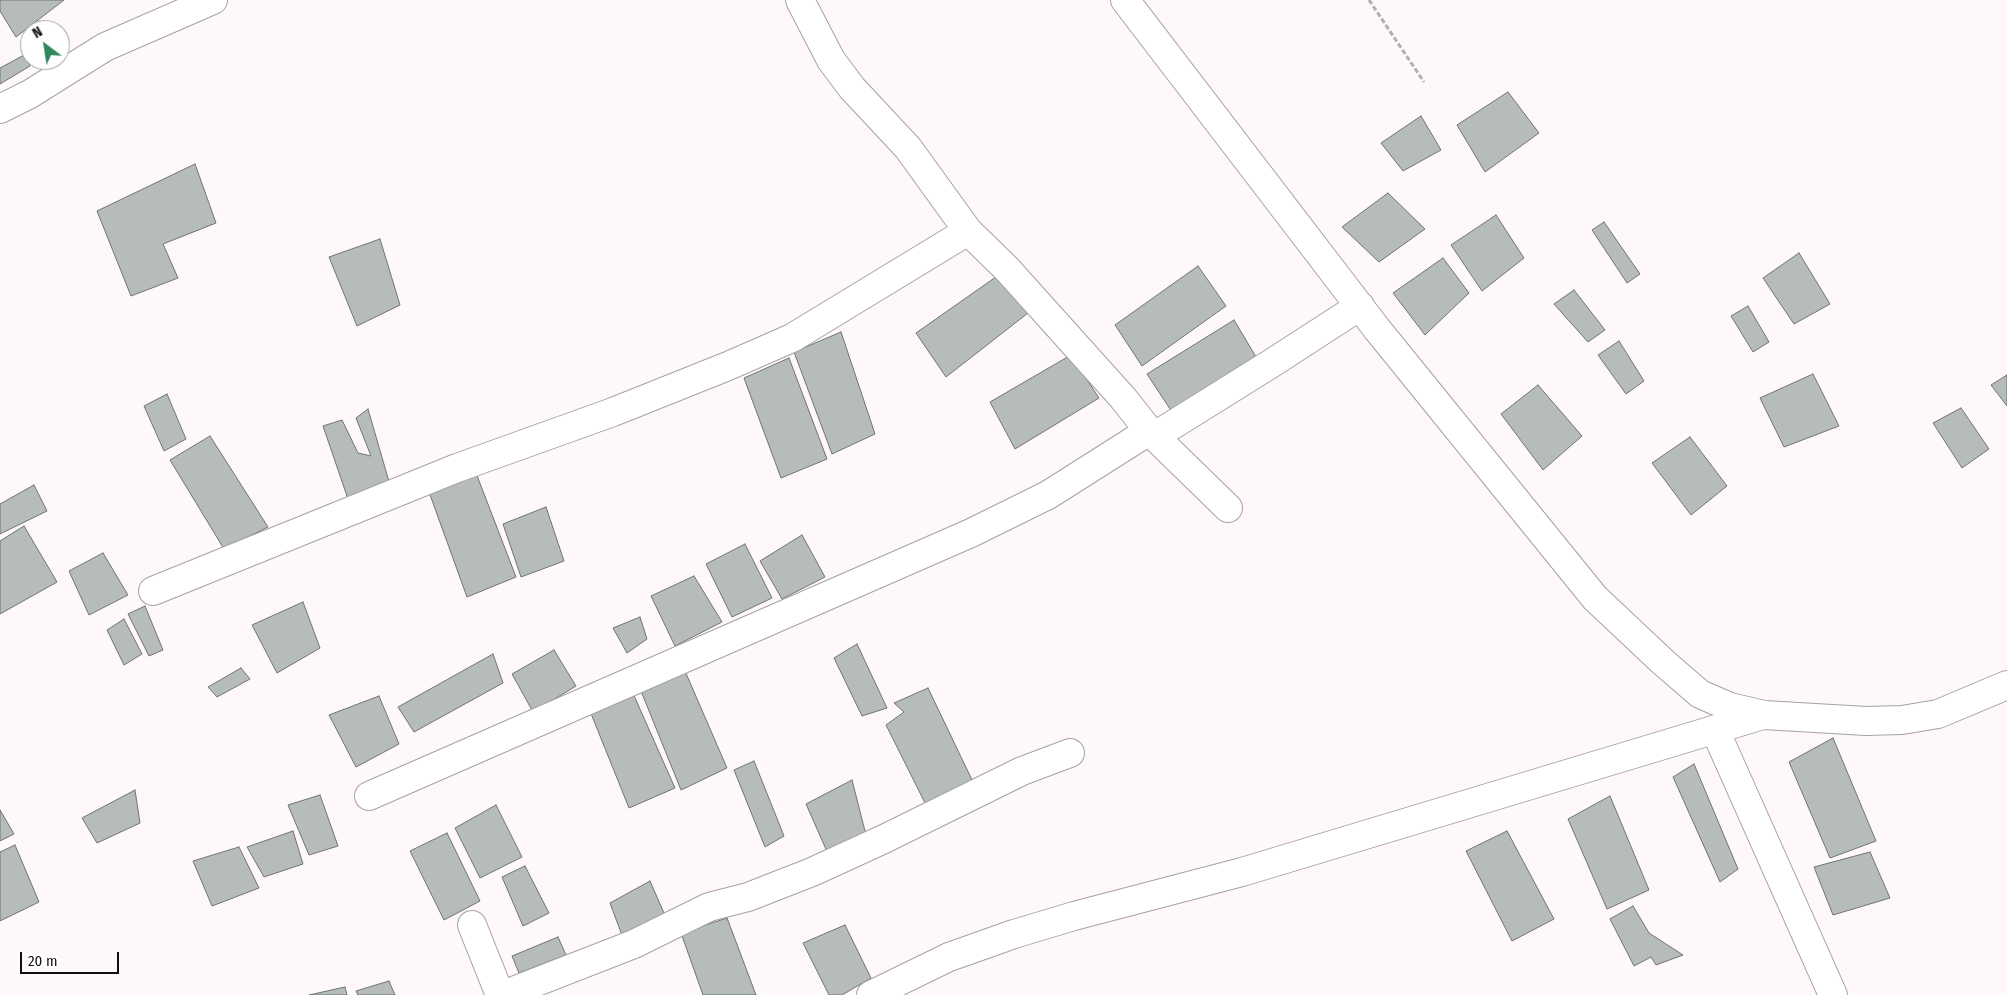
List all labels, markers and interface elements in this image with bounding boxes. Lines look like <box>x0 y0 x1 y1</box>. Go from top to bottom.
north arrow <box>20 20 70 70</box>
text: N <box>30 23 45 42</box>
scale bar <box>22 942 121 974</box>
text: 20 m <box>28 952 58 970</box>

